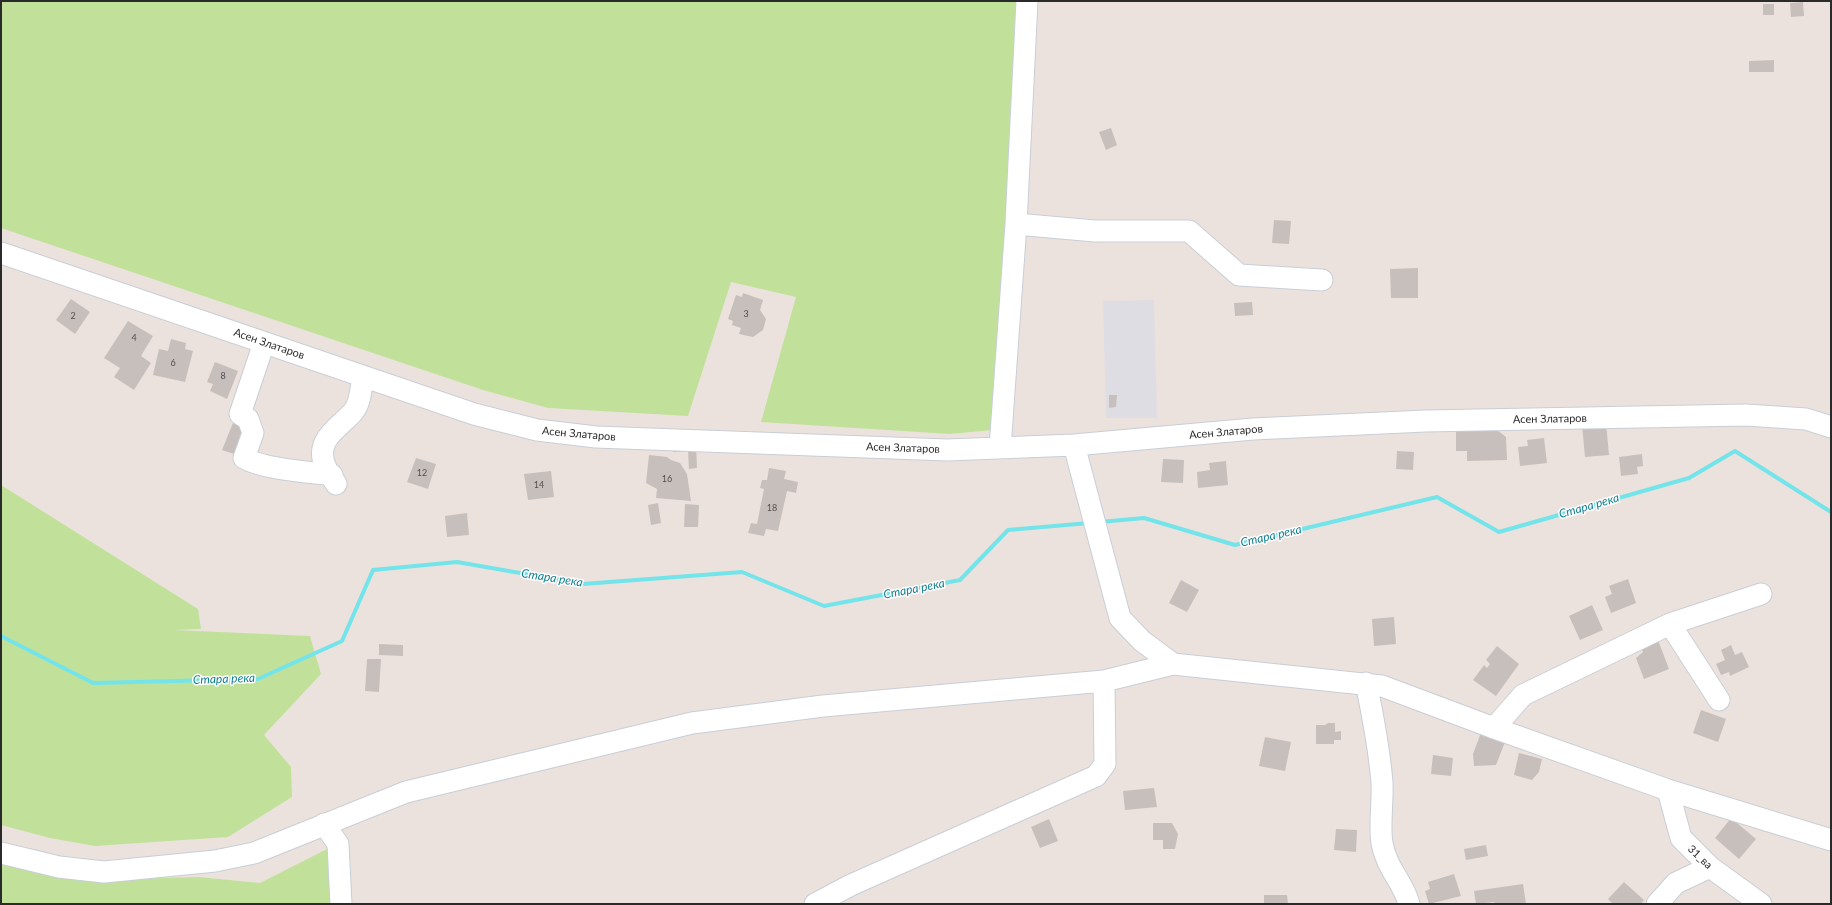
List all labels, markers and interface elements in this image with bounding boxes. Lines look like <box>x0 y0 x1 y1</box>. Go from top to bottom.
house number: 3 <box>743 309 749 319</box>
house number: 2 <box>70 311 76 321</box>
street label: Асен Златаров <box>232 326 306 362</box>
house number: 4 <box>131 333 137 343</box>
house number: 6 <box>170 358 176 368</box>
house number: 8 <box>220 371 226 381</box>
street label: Асен Златаров <box>1513 412 1587 426</box>
street label: Асен Златаров <box>1189 422 1263 442</box>
street label: Асен Златаров <box>542 424 616 444</box>
street label: Асен Златаров <box>866 440 940 456</box>
house number: 12 <box>417 468 427 478</box>
house number: 16 <box>662 474 672 484</box>
house number: 14 <box>534 480 544 490</box>
water label: Стара река <box>1557 491 1621 521</box>
house number: 18 <box>767 503 777 513</box>
water label: Стара река <box>1239 522 1303 550</box>
water label: Стара река <box>520 566 584 590</box>
water label: Стара река <box>882 576 946 602</box>
water label: Стара река <box>193 671 255 687</box>
street label: 31_ва <box>1685 842 1715 872</box>

